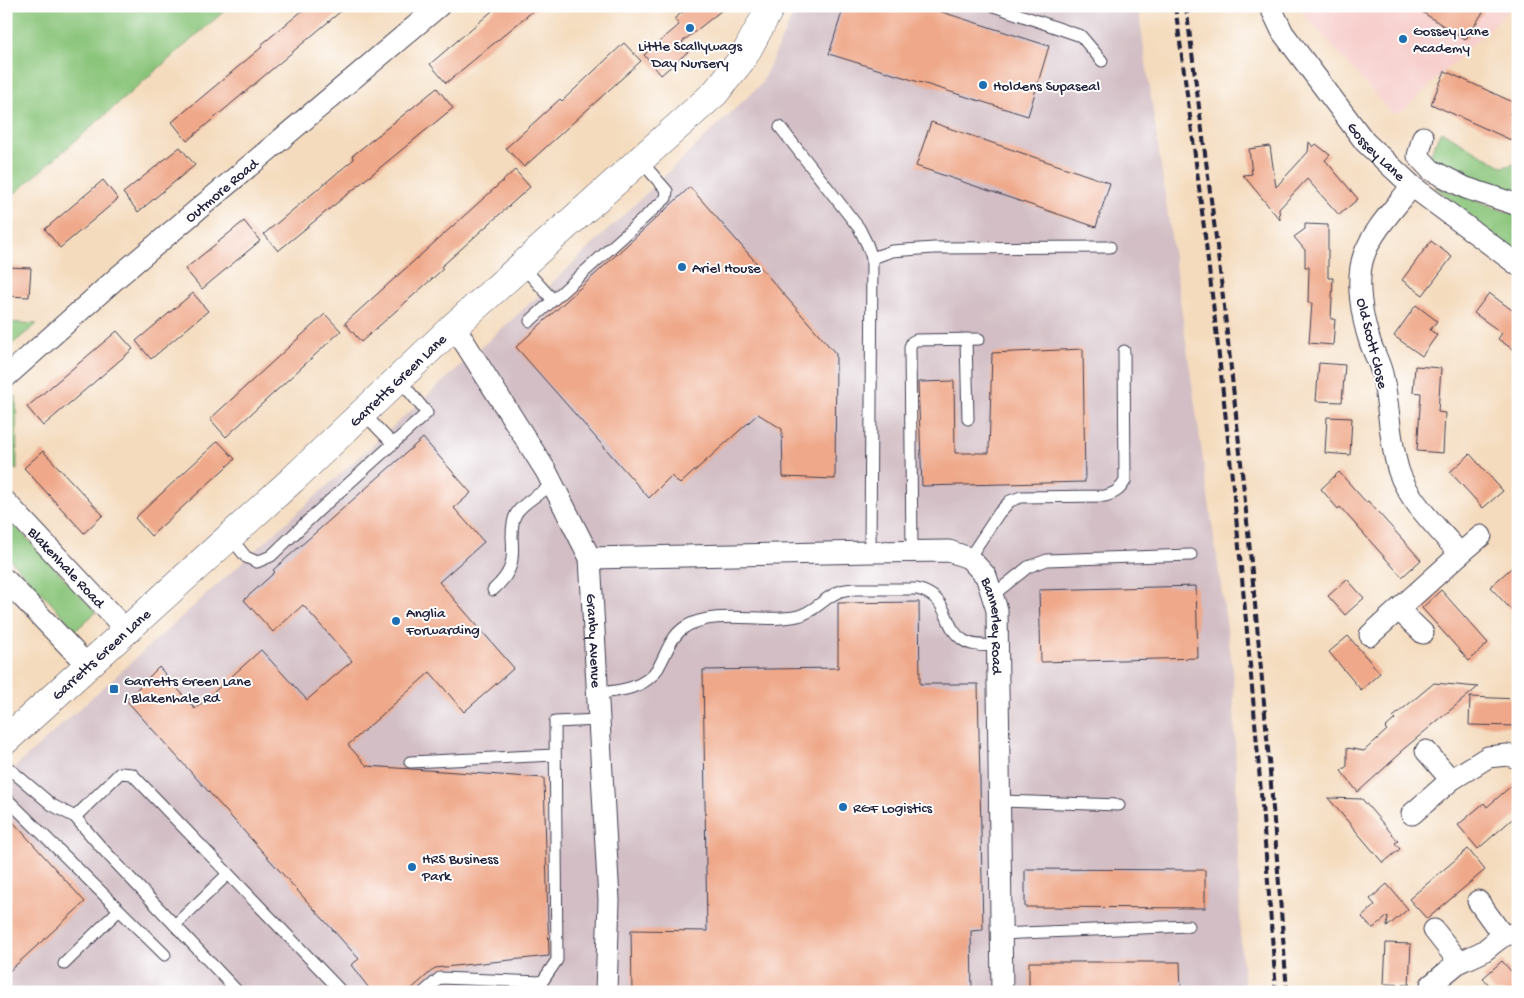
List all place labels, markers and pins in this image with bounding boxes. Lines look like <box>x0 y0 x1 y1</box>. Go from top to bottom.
marker: Little Scallywags Day Nursery <box>684 22 696 34</box>
place label: Gossey Lane Academy <box>1413 23 1489 58</box>
marker: Gossey Lane Academy <box>1397 33 1409 45</box>
place label: Little Scallywags Day Nursery <box>638 38 742 73</box>
place label: Holdens Supaseal <box>993 78 1100 96</box>
marker: Holdens Supaseal <box>977 79 989 91</box>
place label: Ariel House <box>692 260 761 278</box>
marker: Ariel House <box>676 261 688 273</box>
place label: Anglia Forwarding <box>405 605 480 640</box>
marker: Anglia Forwarding <box>390 615 402 627</box>
place label: Garretts Green Lane / Blakenhale Rd <box>124 673 251 708</box>
marker: Garretts Green Lane / Blakenhale Rd <box>108 683 120 695</box>
place label: RGF Logistics <box>853 800 933 818</box>
marker: RGF Logistics <box>837 801 849 813</box>
place label: HRS Business Park <box>421 851 499 886</box>
marker: HRS Business Park <box>406 861 418 873</box>

